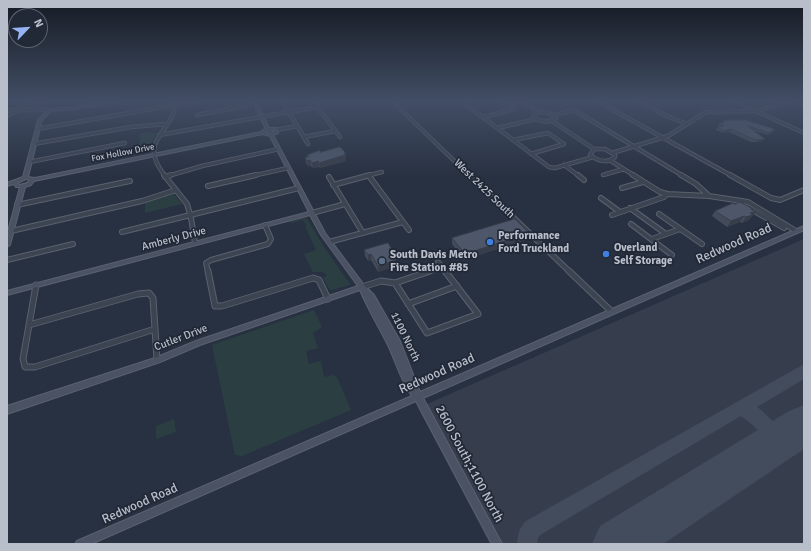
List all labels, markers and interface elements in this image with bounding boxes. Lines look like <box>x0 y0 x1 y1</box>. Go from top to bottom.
north arrow <box>8 8 48 48</box>
text: N <box>31 17 46 29</box>
street label: Fox Hollow Drive <box>90 142 156 164</box>
street label: West 2425 South <box>451 157 517 221</box>
street label: Redwood Road <box>694 220 774 268</box>
street label: Amberly Drive <box>140 224 208 254</box>
place label: Performance Ford Truckland <box>498 229 569 255</box>
marker: Performance Ford Truckland <box>485 237 495 247</box>
place label: Overland Self Storage <box>614 241 672 267</box>
place label: South Davis Metro Fire Station #85 <box>390 248 477 274</box>
marker: Overland Self Storage <box>601 249 611 259</box>
marker: South Davis Metro Fire Station #85 <box>377 256 387 266</box>
street label: 1100 North <box>387 310 423 364</box>
street label: Cutler Drive <box>152 322 210 354</box>
street label: Redwood Road <box>397 350 477 398</box>
street label: 2600 South;1100 North <box>431 403 507 525</box>
street label: Redwood Road <box>100 480 180 528</box>

